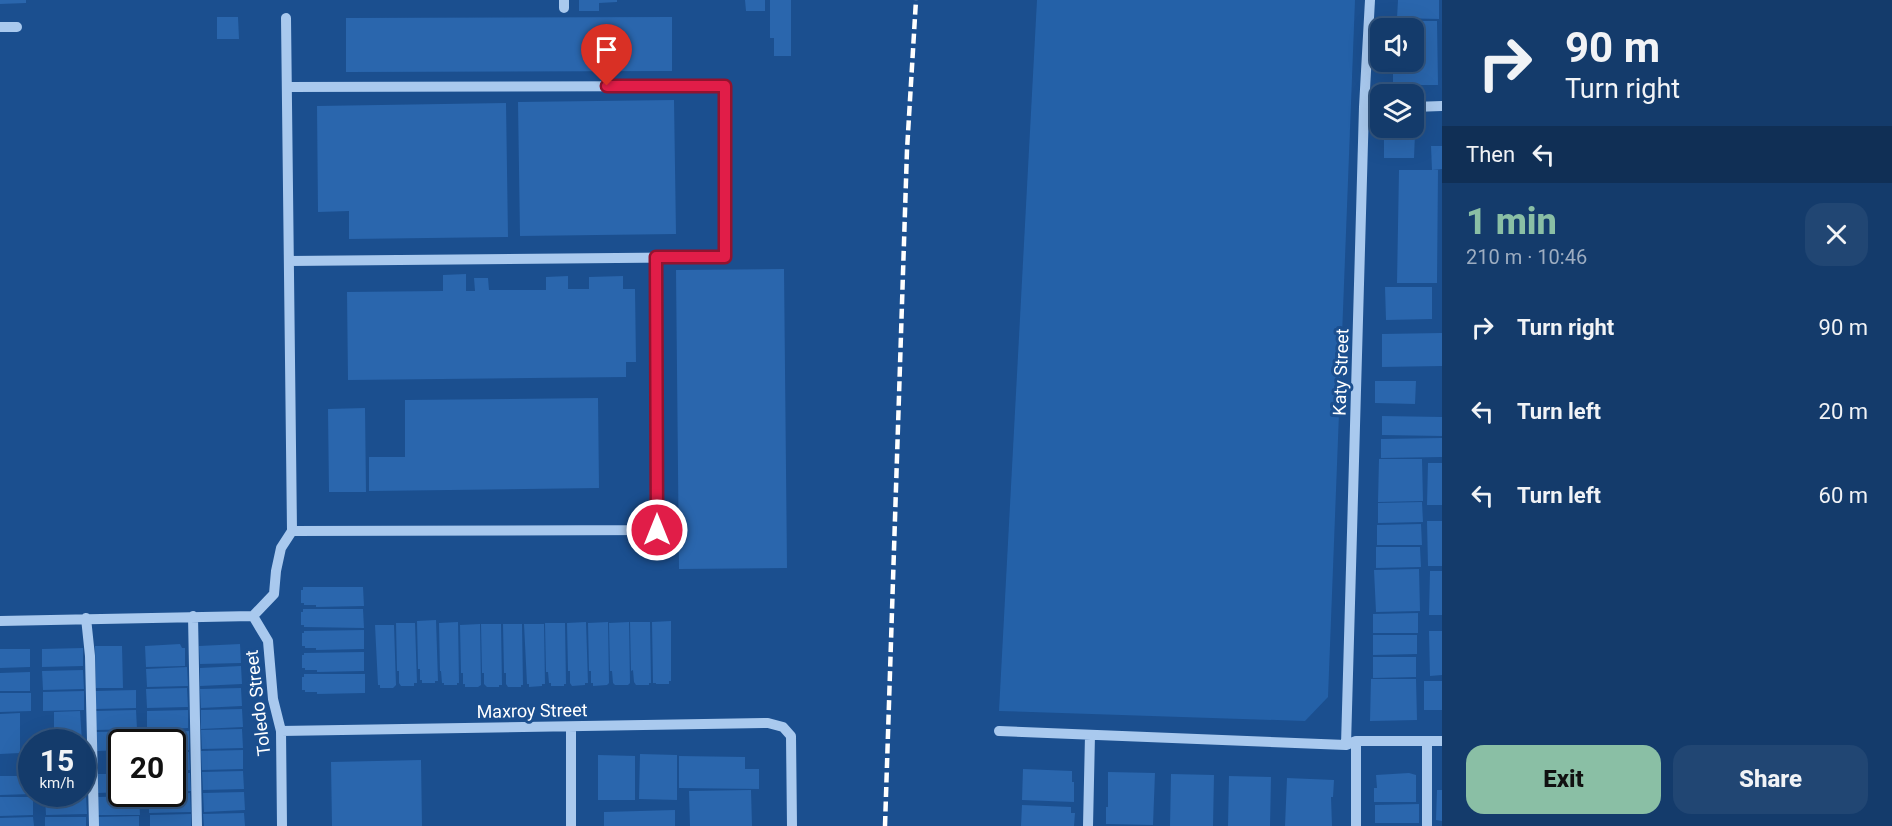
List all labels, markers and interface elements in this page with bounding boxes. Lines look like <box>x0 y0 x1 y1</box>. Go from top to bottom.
map controls <box>1370 18 1424 138</box>
button: sound <box>1370 18 1424 72</box>
text: 90 m <box>1565 23 1660 72</box>
pin <box>581 24 632 86</box>
icon: right <box>1466 24 1544 102</box>
icon: arrive <box>590 33 623 66</box>
text: Turn right <box>1565 73 1680 105</box>
button: layers <box>1370 84 1424 138</box>
icon: left <box>1527 138 1560 171</box>
text: Then <box>1466 142 1515 167</box>
text: 1 min <box>1466 201 1557 243</box>
button: close <box>1805 203 1868 266</box>
text: 210 m · 10:46 <box>1466 245 1587 269</box>
icon: right <box>1466 311 1499 344</box>
text: Turn right <box>1517 315 1614 340</box>
text: 90 m <box>1819 315 1868 340</box>
street label: Katy Street <box>1328 328 1353 416</box>
icon: left <box>1466 395 1499 428</box>
text: Turn left <box>1517 399 1601 424</box>
text: 20 m <box>1819 399 1868 424</box>
icon: left <box>1466 479 1499 512</box>
text: Turn left <box>1517 483 1601 508</box>
text: 60 m <box>1819 483 1868 508</box>
position arrow <box>625 498 689 562</box>
street label: Toledo Street <box>241 649 274 757</box>
street label: Maxroy Street <box>476 699 588 722</box>
speed limit sign: 20 <box>108 729 186 807</box>
text: 15 <box>40 743 74 778</box>
button: Exit <box>1466 745 1661 814</box>
button: Share <box>1673 745 1868 814</box>
text: km/h <box>39 774 75 792</box>

